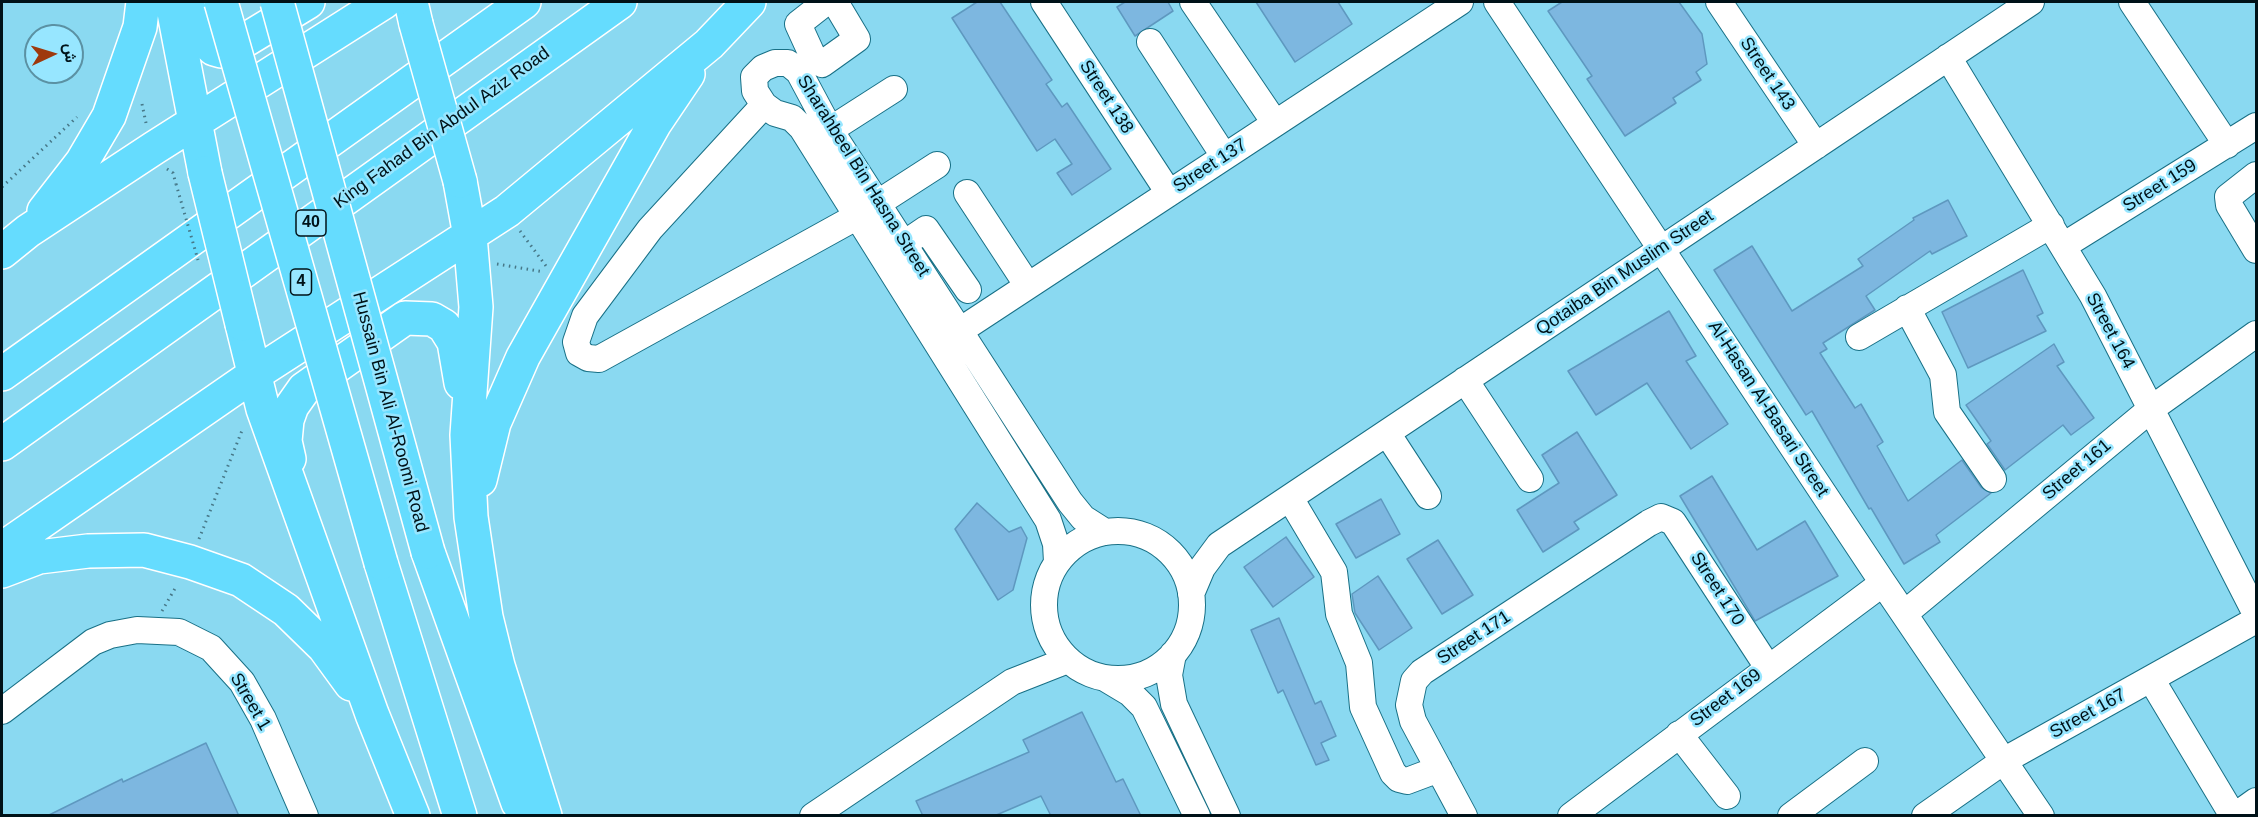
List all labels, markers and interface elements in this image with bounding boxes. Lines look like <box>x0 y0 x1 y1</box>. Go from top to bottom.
north arrow <box>24 24 84 84</box>
street label: Street 143 <box>1735 34 1799 114</box>
text: ش <box>61 43 80 63</box>
street label: King Fahad Bin Abdul Aziz Road <box>330 43 554 213</box>
street label: Street 138 <box>1074 56 1138 138</box>
street label: Sharahbeel Bin Hasna Street <box>792 71 934 281</box>
street label: Street 137 <box>1169 134 1251 198</box>
street label: Street 159 <box>2119 155 2201 217</box>
street label: Qotaiba Bin Muslim Street <box>1532 206 1718 340</box>
road number: 40 <box>296 210 326 236</box>
road number: 4 <box>290 269 312 295</box>
street label: Hussain Bin Ali Al-Roomi Road <box>347 289 433 535</box>
street label: Street 164 <box>2081 289 2139 373</box>
street label: Al-Hasan Al-Basari Street <box>1703 317 1833 501</box>
street label: Street 161 <box>2038 435 2116 505</box>
street label: Street 170 <box>1685 548 1749 630</box>
street label: Street 171 <box>1433 606 1515 670</box>
street label: Street 169 <box>1686 664 1766 732</box>
street label: Street 1 <box>225 669 275 735</box>
street label: Street 167 <box>2046 684 2130 744</box>

